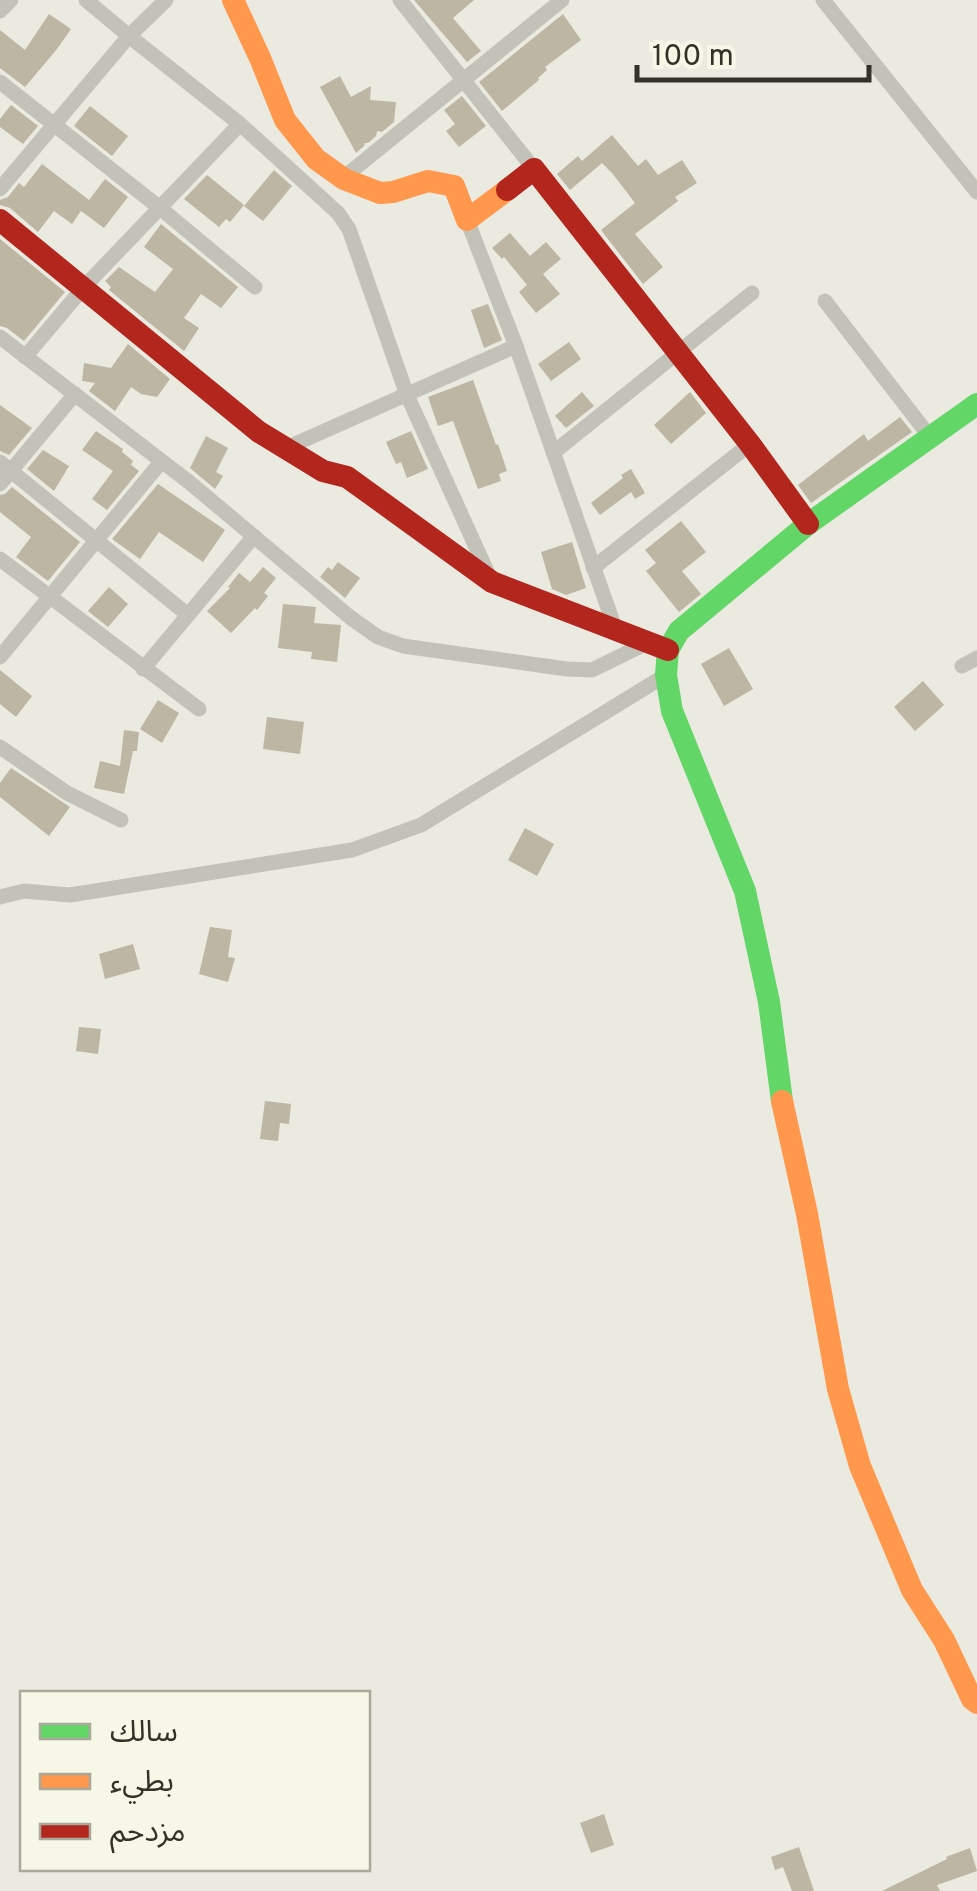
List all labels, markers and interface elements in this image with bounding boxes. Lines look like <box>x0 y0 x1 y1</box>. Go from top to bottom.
scale bar <box>637 20 870 82</box>
text: 100 m <box>652 39 734 76</box>
legend <box>20 1691 370 1871</box>
text: سالك <box>110 1715 178 1752</box>
text: بطيء <box>110 1765 174 1804</box>
text: مزدحم <box>110 1815 186 1854</box>

